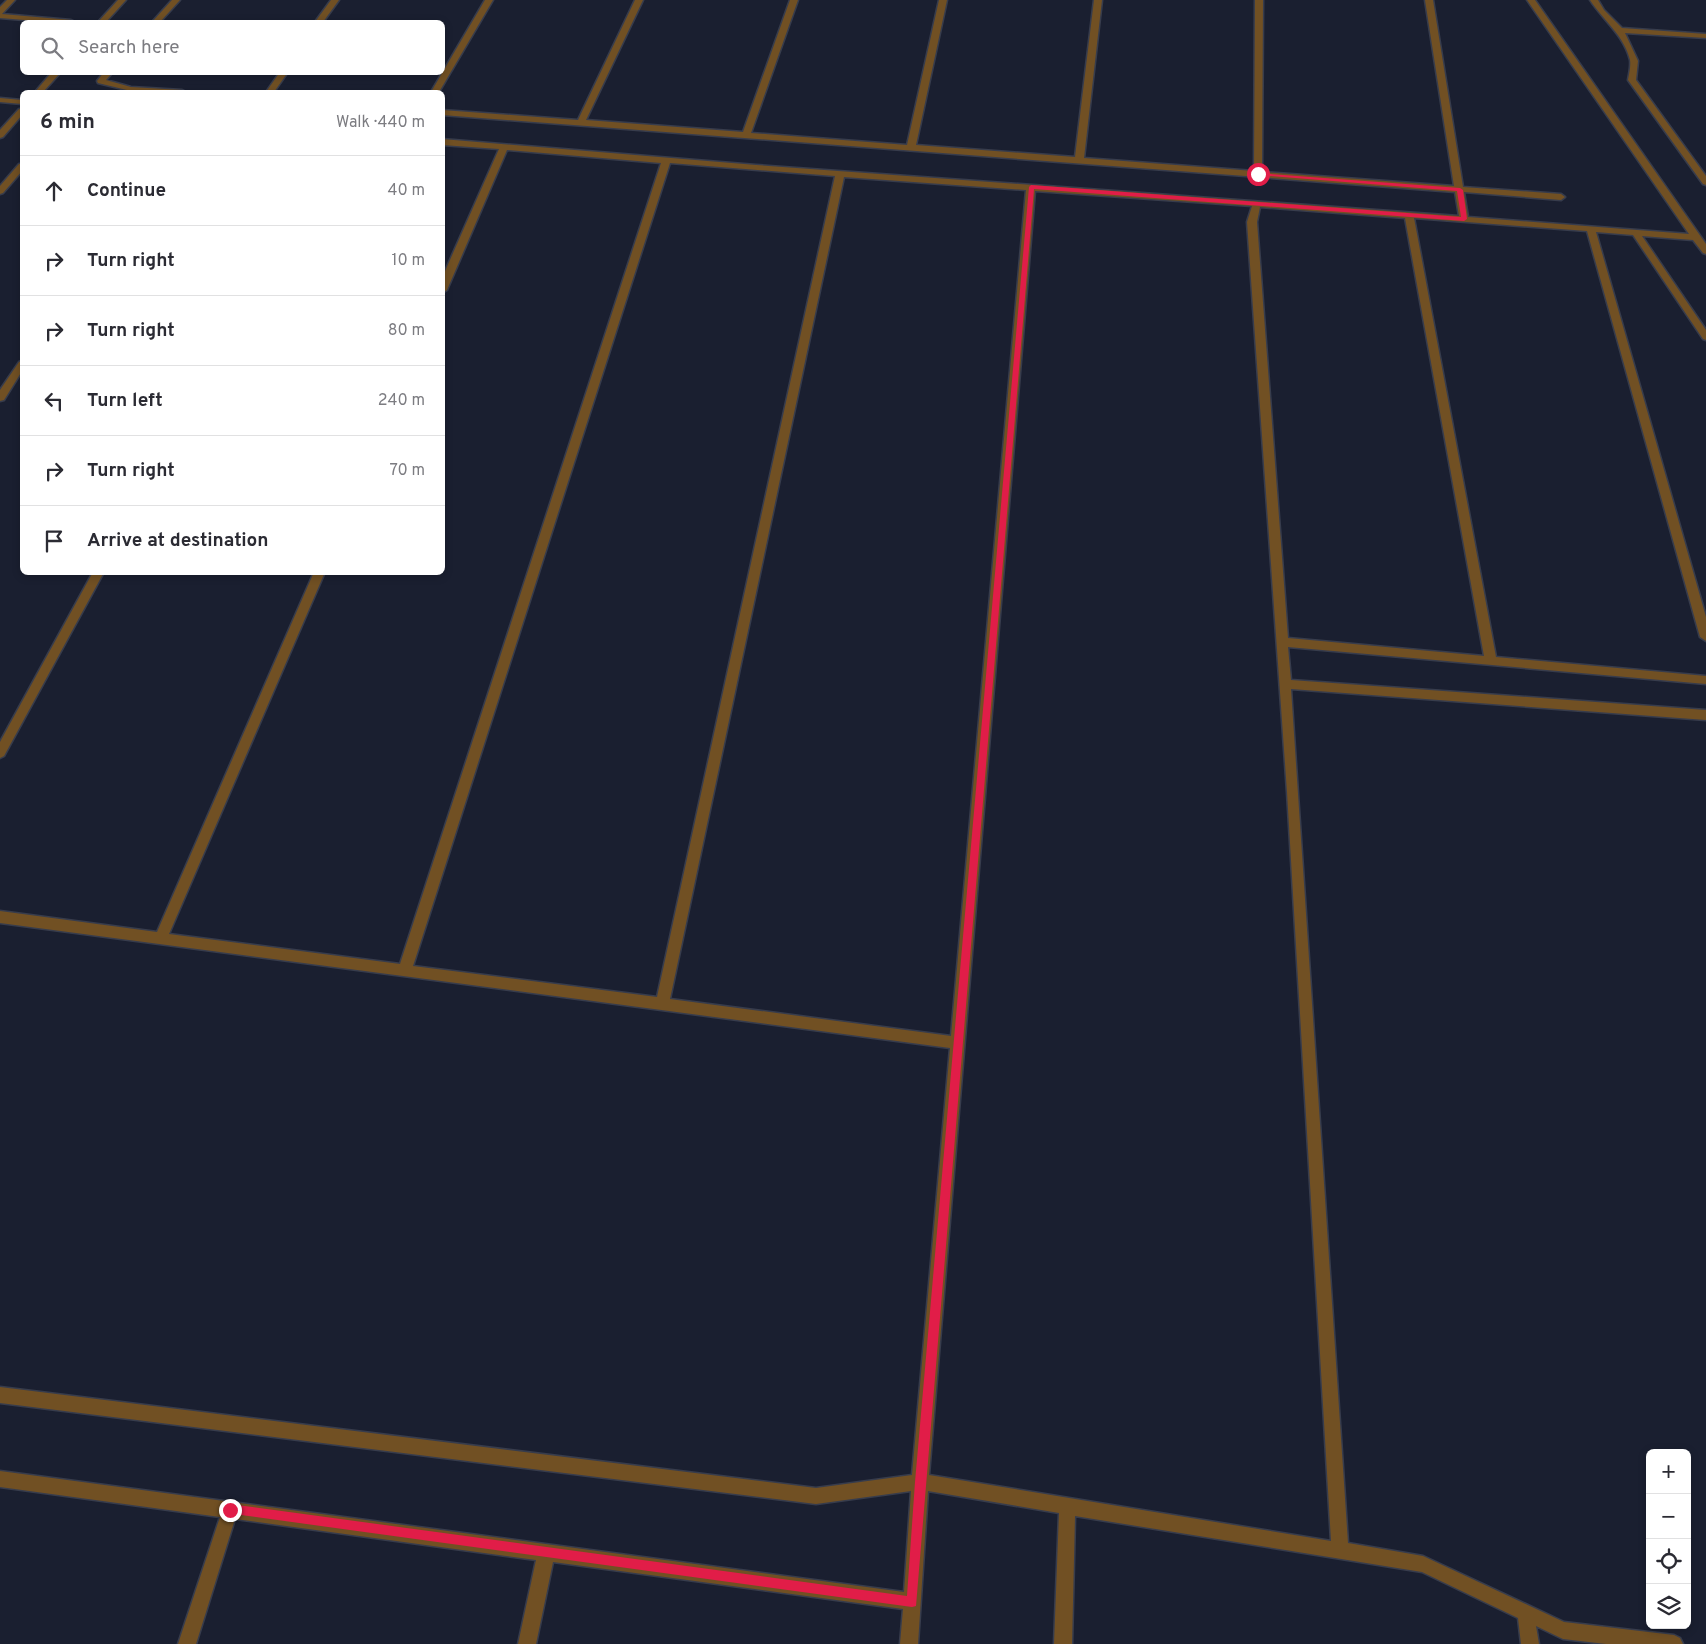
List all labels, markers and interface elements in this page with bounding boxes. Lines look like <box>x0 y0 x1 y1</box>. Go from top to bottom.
search box <box>20 20 445 75</box>
icon: search <box>38 34 66 62</box>
text: Search here <box>78 36 180 60</box>
text: 6 min <box>40 109 95 136</box>
text: Walk · 440 m <box>336 113 425 133</box>
route start <box>1247 163 1270 186</box>
icon: ahead <box>40 177 68 205</box>
text: Continue <box>87 179 166 203</box>
text: 40 m <box>387 181 425 201</box>
icon: right <box>40 247 68 275</box>
text: Turn right <box>87 249 175 273</box>
text: 10 m <box>391 251 425 271</box>
icon: right <box>40 317 68 345</box>
text: Turn right <box>87 319 175 343</box>
text: 80 m <box>388 321 425 341</box>
icon: left <box>40 387 68 415</box>
text: Turn left <box>87 389 163 413</box>
text: 240 m <box>378 391 425 411</box>
icon: right <box>40 457 68 485</box>
text: Turn right <box>87 459 175 483</box>
text: 70 m <box>390 461 425 481</box>
icon: arrive <box>40 527 68 555</box>
text: Arrive at destination <box>87 529 268 553</box>
map controls <box>1646 1449 1691 1629</box>
button: + <box>1646 1449 1691 1494</box>
button: − <box>1646 1494 1691 1539</box>
route end <box>219 1499 242 1522</box>
button: locate <box>1646 1539 1691 1584</box>
button: layers <box>1646 1584 1691 1629</box>

